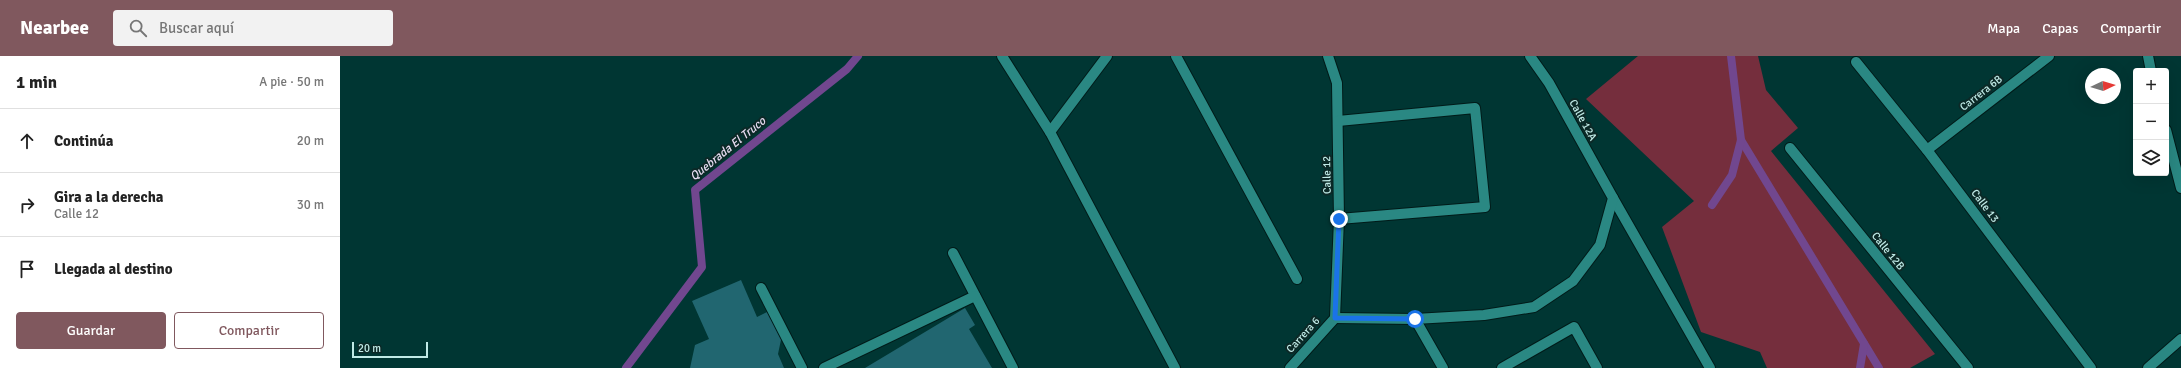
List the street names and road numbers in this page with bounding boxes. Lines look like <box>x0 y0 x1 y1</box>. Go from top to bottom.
street label: Carrera 6B <box>1957 72 2005 114</box>
street label: Calle 12A <box>1566 97 1600 143</box>
street label: Calle 12 <box>1320 156 1334 194</box>
street label: Calle 13 <box>1968 187 2002 225</box>
street label: Calle 12B <box>1869 229 1907 273</box>
street label: Carrera 6 <box>1284 314 1322 355</box>

